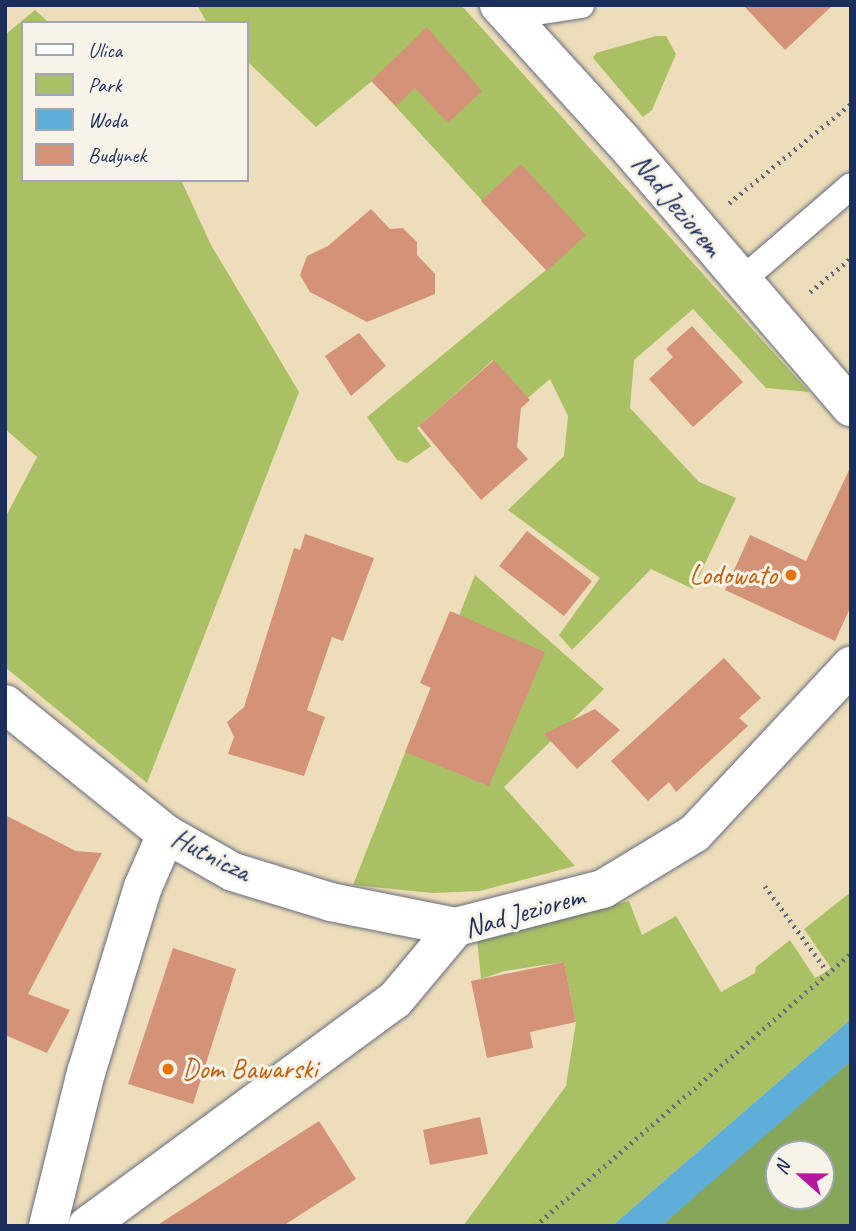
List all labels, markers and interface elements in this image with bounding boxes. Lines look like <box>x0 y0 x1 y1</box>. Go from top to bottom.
legend <box>21 21 248 182</box>
text: Ulica <box>88 37 122 63</box>
text: Park <box>88 72 121 98</box>
text: Woda <box>88 107 127 133</box>
text: Budynek <box>88 142 146 168</box>
street label: Nad Jeziorem <box>625 147 729 263</box>
place label: Lodowato <box>689 558 777 592</box>
marker: Lodowato <box>783 567 799 583</box>
street label: Hutnicza <box>166 821 256 889</box>
street label: Nad Jeziorem <box>460 879 588 945</box>
place label: Dom Bawarski <box>182 1052 318 1086</box>
marker: Dom Bawarski <box>160 1061 176 1077</box>
north arrow <box>765 1140 835 1210</box>
text: N <box>769 1158 796 1178</box>

